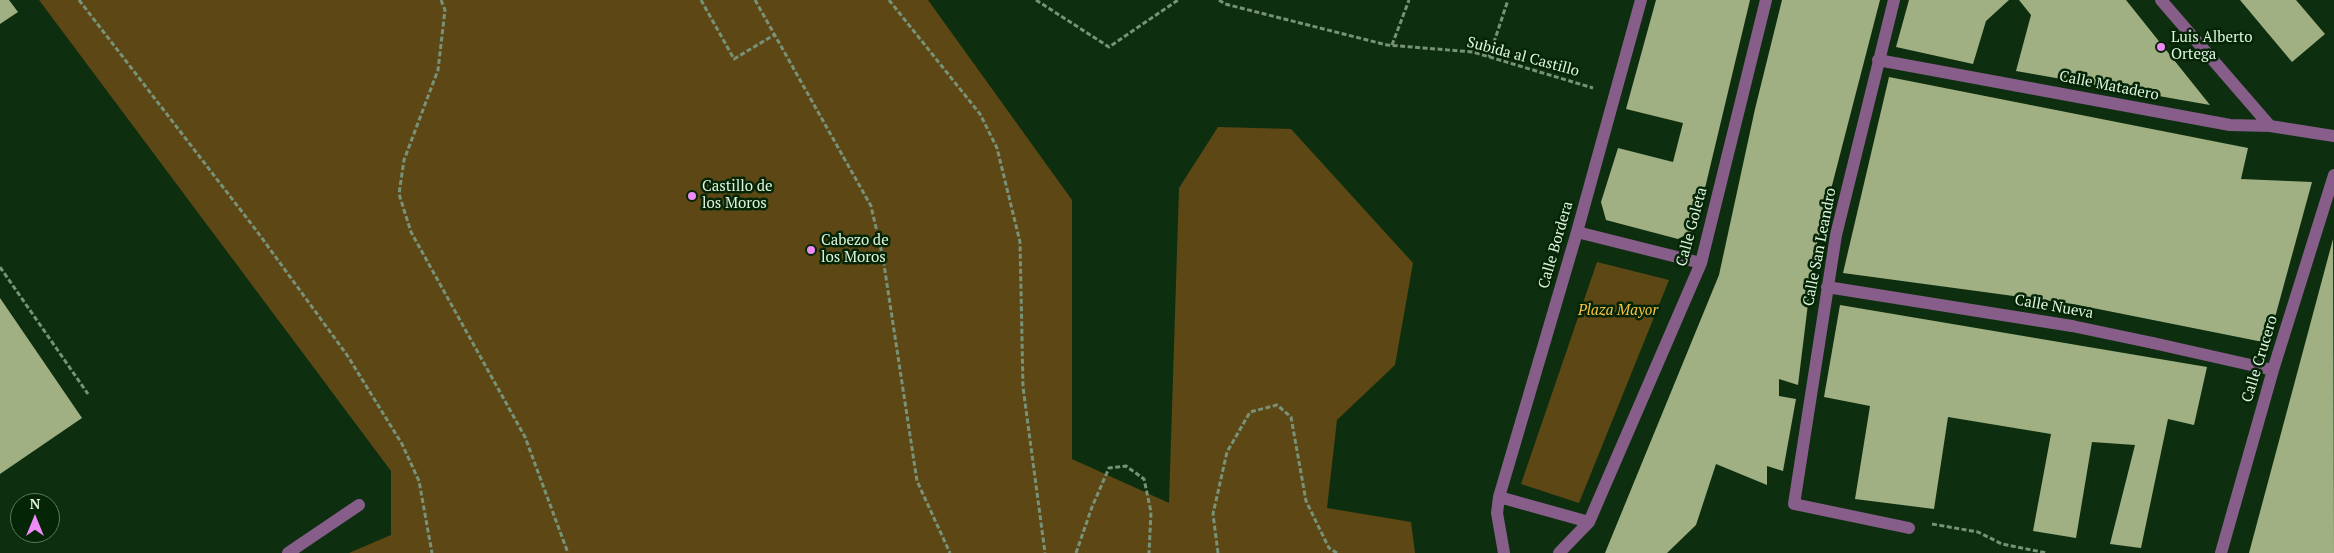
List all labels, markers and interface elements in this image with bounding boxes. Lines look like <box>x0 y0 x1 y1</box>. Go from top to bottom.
place label: Luis Alberto Ortega <box>2171 29 2253 64</box>
street label: Subida al Castillo <box>1465 33 1581 81</box>
marker: Luis Alberto Ortega <box>2155 41 2167 53</box>
street label: Calle Matadero <box>2058 68 2160 104</box>
place label: Castillo de los Moros <box>702 178 773 213</box>
street label: Calle Goleta <box>1673 185 1711 269</box>
street label: Calle San Leandro <box>1800 186 1840 308</box>
marker: Castillo de los Moros <box>686 190 698 202</box>
street label: Calle Bordera <box>1535 199 1577 291</box>
place label: Cabezo de los Moros <box>821 232 889 267</box>
marker: Cabezo de los Moros <box>805 244 817 256</box>
street label: Calle Nueva <box>2013 291 2095 323</box>
park label: Plaza Mayor <box>1578 302 1658 320</box>
street label: Calle Crucero <box>2238 313 2282 405</box>
north arrow <box>10 493 60 543</box>
text: N <box>30 494 40 513</box>

